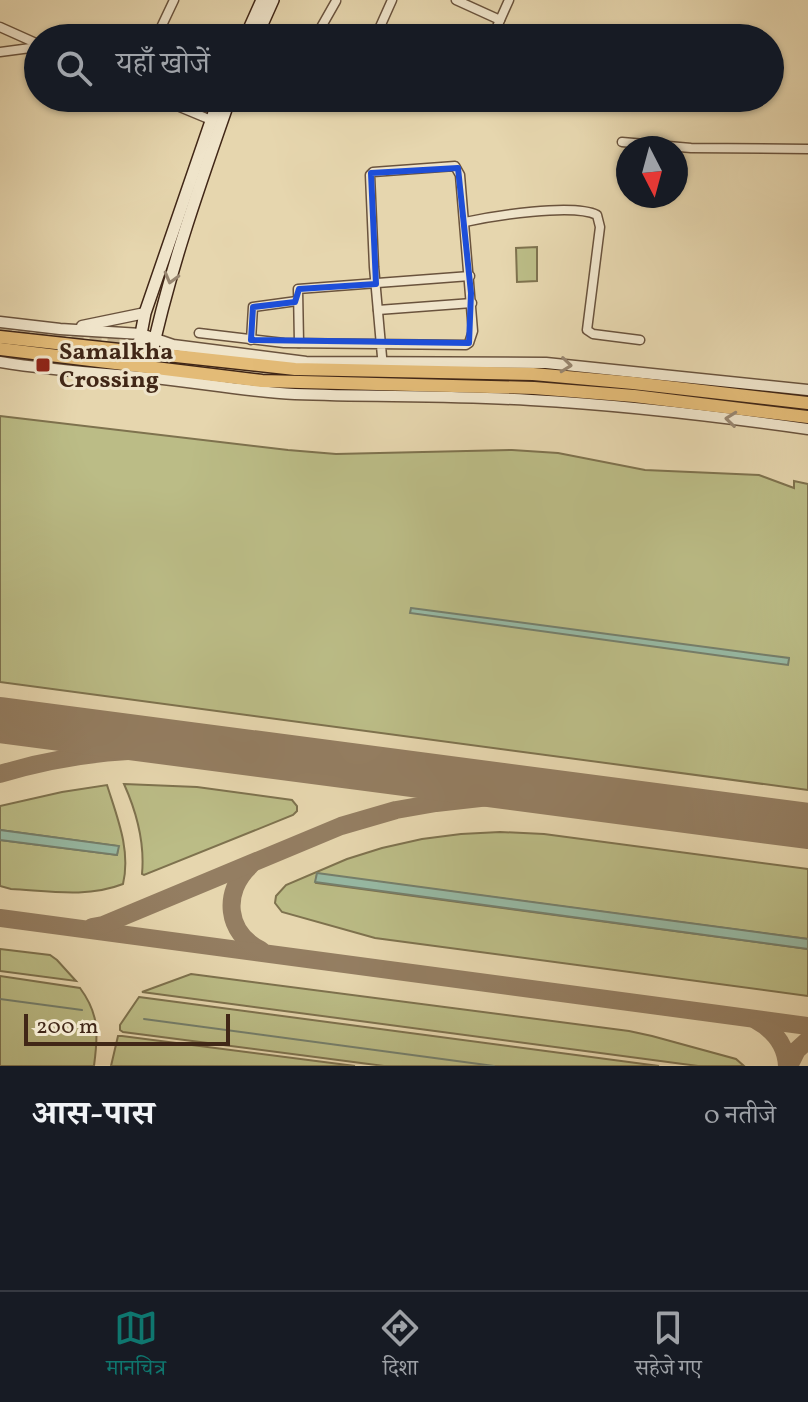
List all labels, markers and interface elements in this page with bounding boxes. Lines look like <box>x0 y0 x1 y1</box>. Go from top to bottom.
search box <box>24 24 784 112</box>
text: यहाँ खोजें <box>116 44 210 86</box>
icon: search <box>52 46 96 90</box>
north arrow <box>616 136 688 208</box>
one-way arrow <box>163 271 180 285</box>
place label: Samalkha Crossing <box>59 336 173 398</box>
marker: Samalkha Crossing <box>34 356 52 374</box>
one-way arrow <box>560 357 573 374</box>
one-way arrow <box>724 411 737 428</box>
scale bar <box>24 1010 230 1046</box>
text: 200 m <box>36 1012 98 1043</box>
text: आस-पास <box>32 1092 154 1139</box>
text: 0 नतीजे <box>704 1098 776 1134</box>
tab: मानचित्र <box>106 1306 166 1389</box>
tab: दिशा <box>378 1306 422 1389</box>
tab: सहेजे गए <box>635 1306 702 1389</box>

